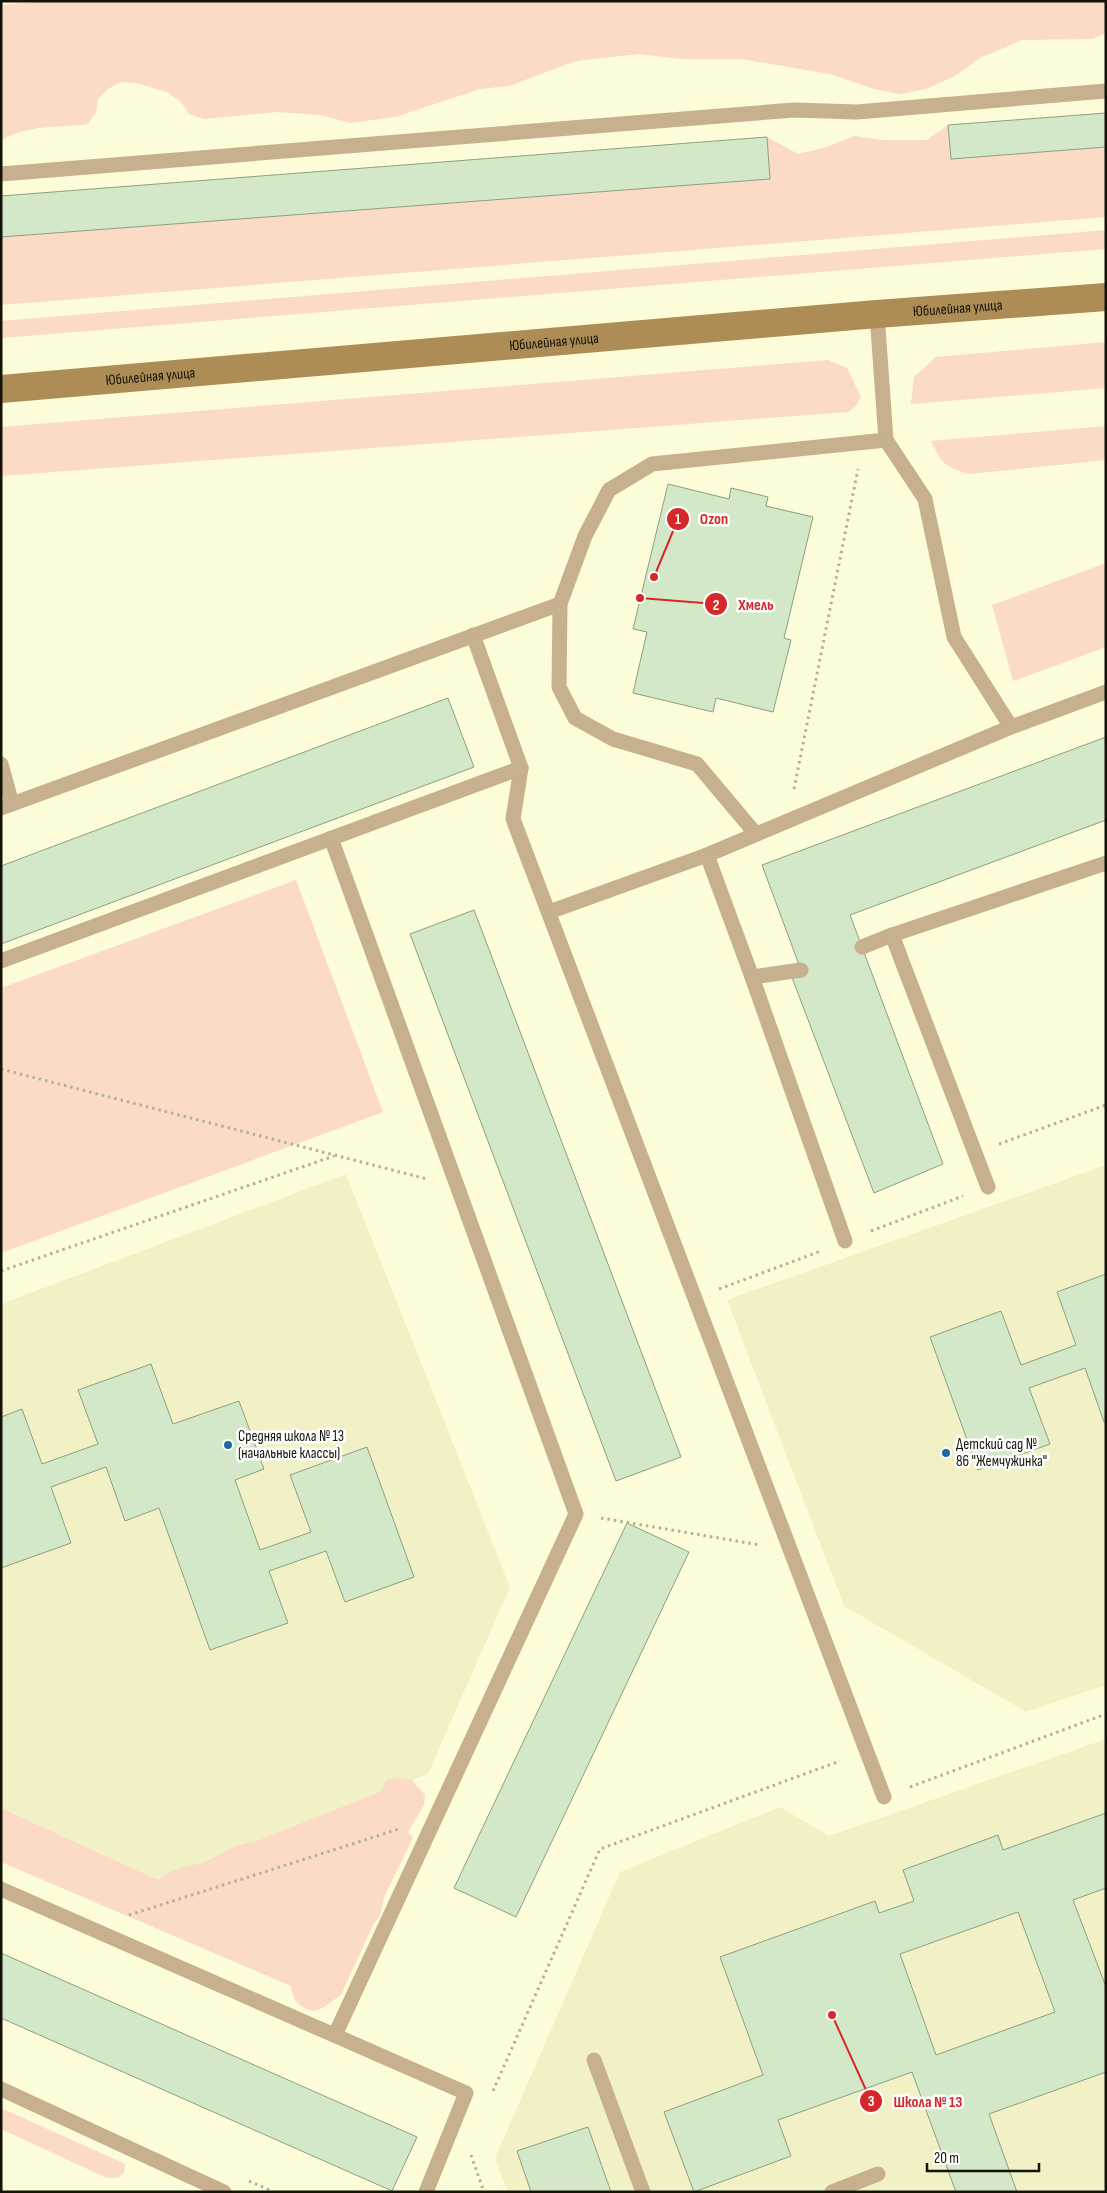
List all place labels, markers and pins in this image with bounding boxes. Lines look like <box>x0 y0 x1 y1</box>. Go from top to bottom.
callout: Ozon <box>665 503 739 534</box>
callout: Хмель <box>703 589 783 620</box>
place label: Средняя школа № 13 (начальные классы) <box>238 1427 344 1463</box>
place label: Детский сад № 86 "Жемчужинка" <box>956 1435 1047 1471</box>
marker: Средняя школа № 13 (начальные классы) <box>222 1439 234 1451</box>
marker: Детский сад № 86 "Жемчужинка" <box>940 1447 952 1459</box>
callout: Школа № 13 <box>858 2085 972 2116</box>

